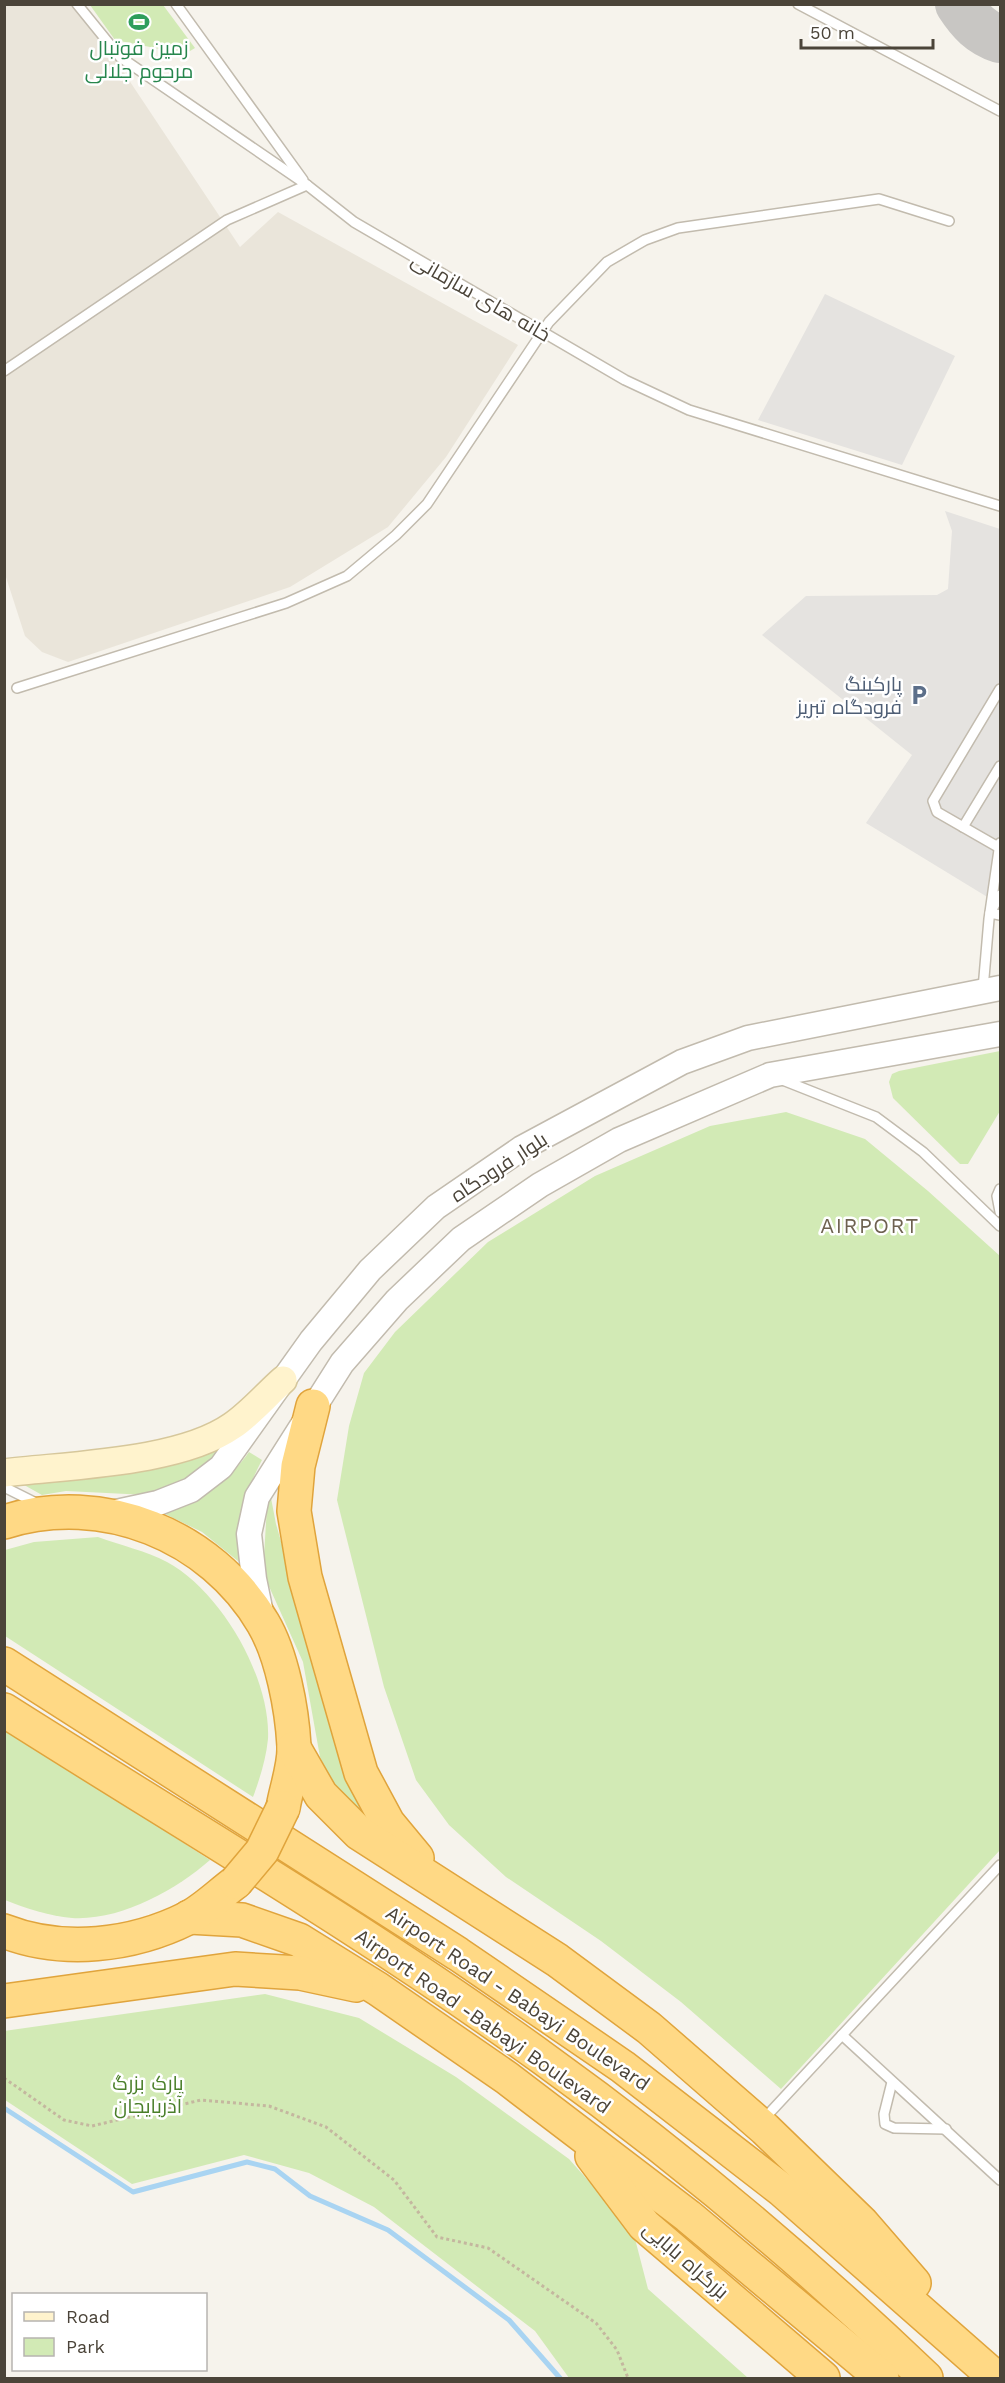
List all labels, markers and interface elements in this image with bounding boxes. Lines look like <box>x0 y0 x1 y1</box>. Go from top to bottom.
sports icon: زمین فوتبال مرحوم جلالی <box>127 10 151 34</box>
scale bar <box>801 12 933 50</box>
text: 50 m <box>810 22 855 43</box>
place label: زمین فوتبال مرحوم جلالی <box>85 36 193 85</box>
street label: خانه های سازمانی <box>407 247 555 347</box>
place label: پارکینگ فرودگاه تبریز <box>796 672 903 719</box>
parking icon: پارکینگ فرودگاه تبریز <box>907 683 931 707</box>
street label: بلوار فرودگاه <box>446 1127 552 1207</box>
district label: AIRPORT <box>820 1213 920 1238</box>
street label: Airport Road - Babayi Boulevard <box>381 1900 655 2096</box>
street label: Airport Road -Babayi Boulevard <box>351 1923 615 2119</box>
park label: پارک بزرگ آذربایجان <box>112 2071 184 2119</box>
street label: بزرگراه بابایی <box>638 2216 734 2304</box>
legend <box>12 2293 207 2371</box>
text: Road <box>66 2306 110 2327</box>
text: Park <box>66 2336 105 2357</box>

